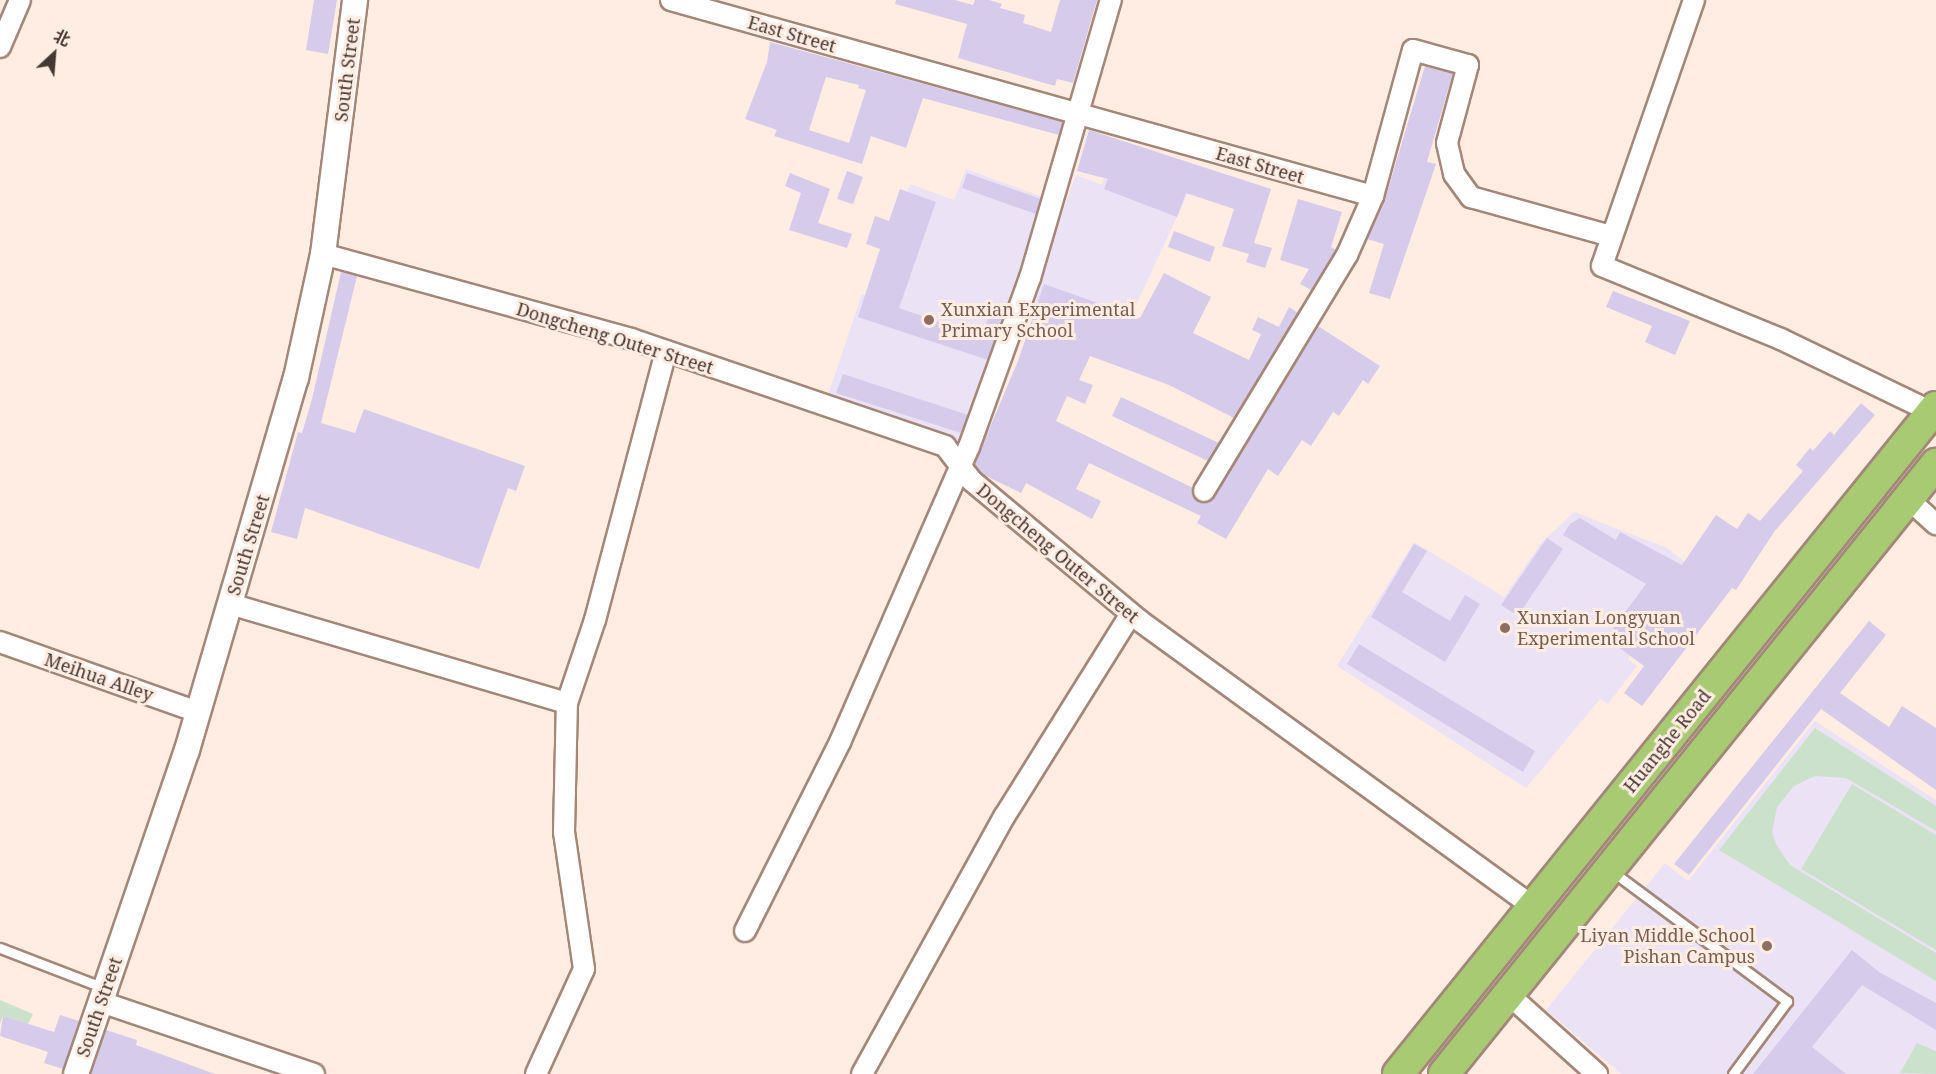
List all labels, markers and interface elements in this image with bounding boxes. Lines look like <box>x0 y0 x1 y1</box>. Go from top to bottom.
street label: East Street <box>745 11 839 57</box>
street label: South Street <box>330 17 364 123</box>
north arrow <box>24 24 84 84</box>
text: 北 <box>50 24 74 51</box>
street label: East Street <box>1213 142 1307 188</box>
street label: Dongcheng Outer Street <box>514 298 716 378</box>
place label: Xunxian Experimental Primary School <box>941 299 1135 342</box>
marker: Xunxian Experimental Primary School <box>922 313 936 327</box>
street label: Dongcheng Outer Street <box>973 479 1143 627</box>
street label: South Street <box>222 492 274 598</box>
place label: Xunxian Longyuan Experimental School <box>1517 607 1695 650</box>
marker: Xunxian Longyuan Experimental School <box>1498 621 1512 635</box>
street label: Meihua Alley <box>42 648 156 706</box>
street label: Huanghe Road <box>1619 685 1715 797</box>
place label: Liyan Middle School Pishan Campus <box>1580 925 1755 968</box>
marker: Liyan Middle School Pishan Campus <box>1760 939 1774 953</box>
street label: South Street <box>72 954 126 1060</box>

